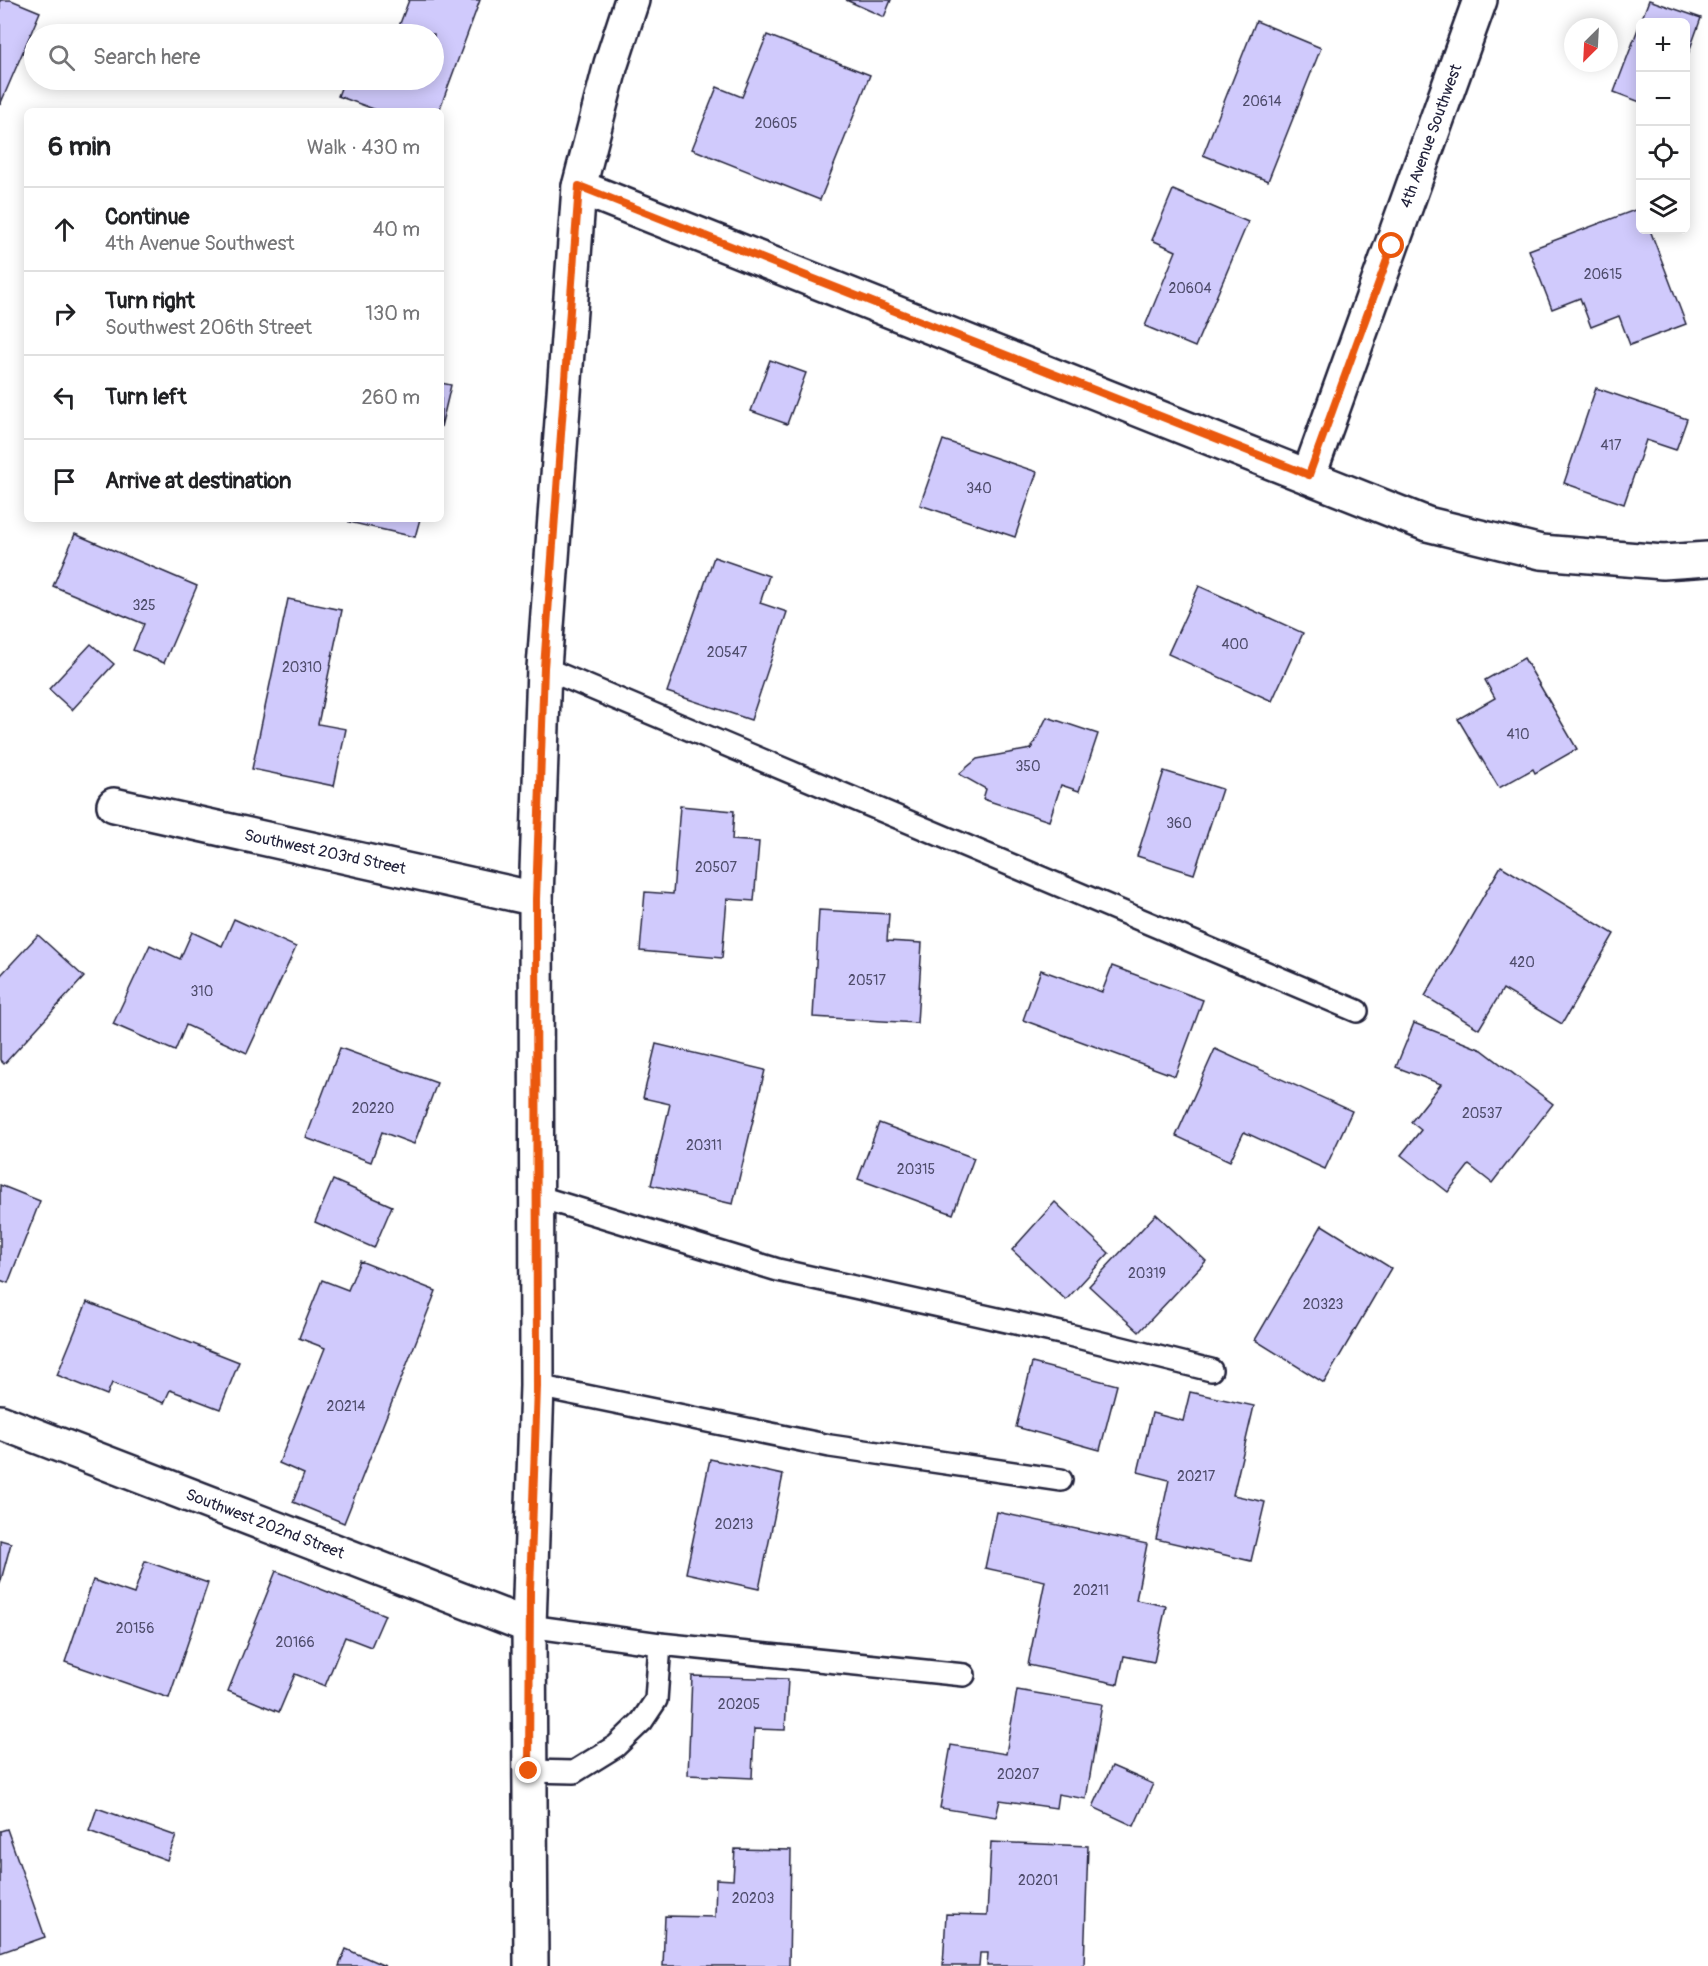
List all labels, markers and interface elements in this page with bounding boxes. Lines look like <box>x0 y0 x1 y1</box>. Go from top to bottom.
north arrow <box>1564 18 1618 72</box>
map controls <box>1636 18 1690 234</box>
button: + <box>1636 18 1690 72</box>
search box <box>24 24 444 90</box>
icon: search <box>45 41 78 74</box>
text: Search here <box>93 43 200 71</box>
street label: 4th Avenue Southwest <box>1396 61 1467 211</box>
button: − <box>1636 72 1690 126</box>
house number: 20614 <box>1242 93 1282 110</box>
house number: 20605 <box>755 115 797 132</box>
button: locate <box>1636 126 1690 180</box>
text: 6 min <box>48 131 111 163</box>
text: Walk · 430 m <box>307 135 420 160</box>
button: layers <box>1636 180 1690 234</box>
text: Continue <box>105 203 189 231</box>
icon: ahead <box>48 213 81 246</box>
text: 40 m <box>373 217 420 242</box>
text: 4th Avenue Southwest <box>105 231 294 256</box>
route start <box>1378 232 1404 258</box>
house number: 20615 <box>1584 266 1622 283</box>
house number: 20604 <box>1168 280 1212 297</box>
text: Turn right <box>105 287 195 315</box>
icon: right <box>48 297 81 330</box>
text: 130 m <box>365 301 420 326</box>
text: Southwest 206th Street <box>105 315 312 340</box>
icon: left <box>48 381 81 414</box>
text: Turn left <box>105 383 187 411</box>
text: 260 m <box>361 385 420 410</box>
house number: 417 <box>1601 437 1622 454</box>
icon: arrive <box>48 465 81 498</box>
text: Arrive at destination <box>105 467 291 495</box>
house number: 340 <box>966 480 992 497</box>
house number: 325 <box>132 597 156 614</box>
house number: 400 <box>1221 636 1249 653</box>
house number: 20547 <box>707 644 748 661</box>
house number: 20310 <box>282 659 322 676</box>
house number: 410 <box>1506 726 1530 743</box>
house number: 350 <box>1016 758 1040 775</box>
house number: 360 <box>1166 815 1192 832</box>
street label: Southwest 203rd Street <box>242 825 408 879</box>
house number: 20507 <box>695 859 738 876</box>
house number: 420 <box>1509 954 1535 971</box>
house number: 20517 <box>848 972 887 989</box>
house number: 310 <box>191 983 213 1000</box>
house number: 20220 <box>352 1100 394 1117</box>
house number: 20537 <box>1462 1105 1503 1122</box>
house number: 20311 <box>686 1137 722 1154</box>
house number: 20315 <box>897 1161 935 1178</box>
house number: 20319 <box>1128 1265 1166 1282</box>
house number: 20323 <box>1303 1296 1343 1313</box>
house number: 20214 <box>327 1398 365 1415</box>
house number: 20217 <box>1177 1468 1216 1485</box>
street label: Southwest 202nd Street <box>183 1485 348 1564</box>
house number: 20213 <box>715 1516 753 1533</box>
house number: 20211 <box>1073 1582 1109 1599</box>
house number: 20156 <box>116 1620 154 1637</box>
house number: 20166 <box>275 1634 315 1651</box>
house number: 20205 <box>718 1696 760 1713</box>
route end <box>515 1757 541 1783</box>
house number: 20207 <box>997 1766 1040 1783</box>
house number: 20201 <box>1018 1872 1058 1889</box>
house number: 20203 <box>732 1890 774 1907</box>

